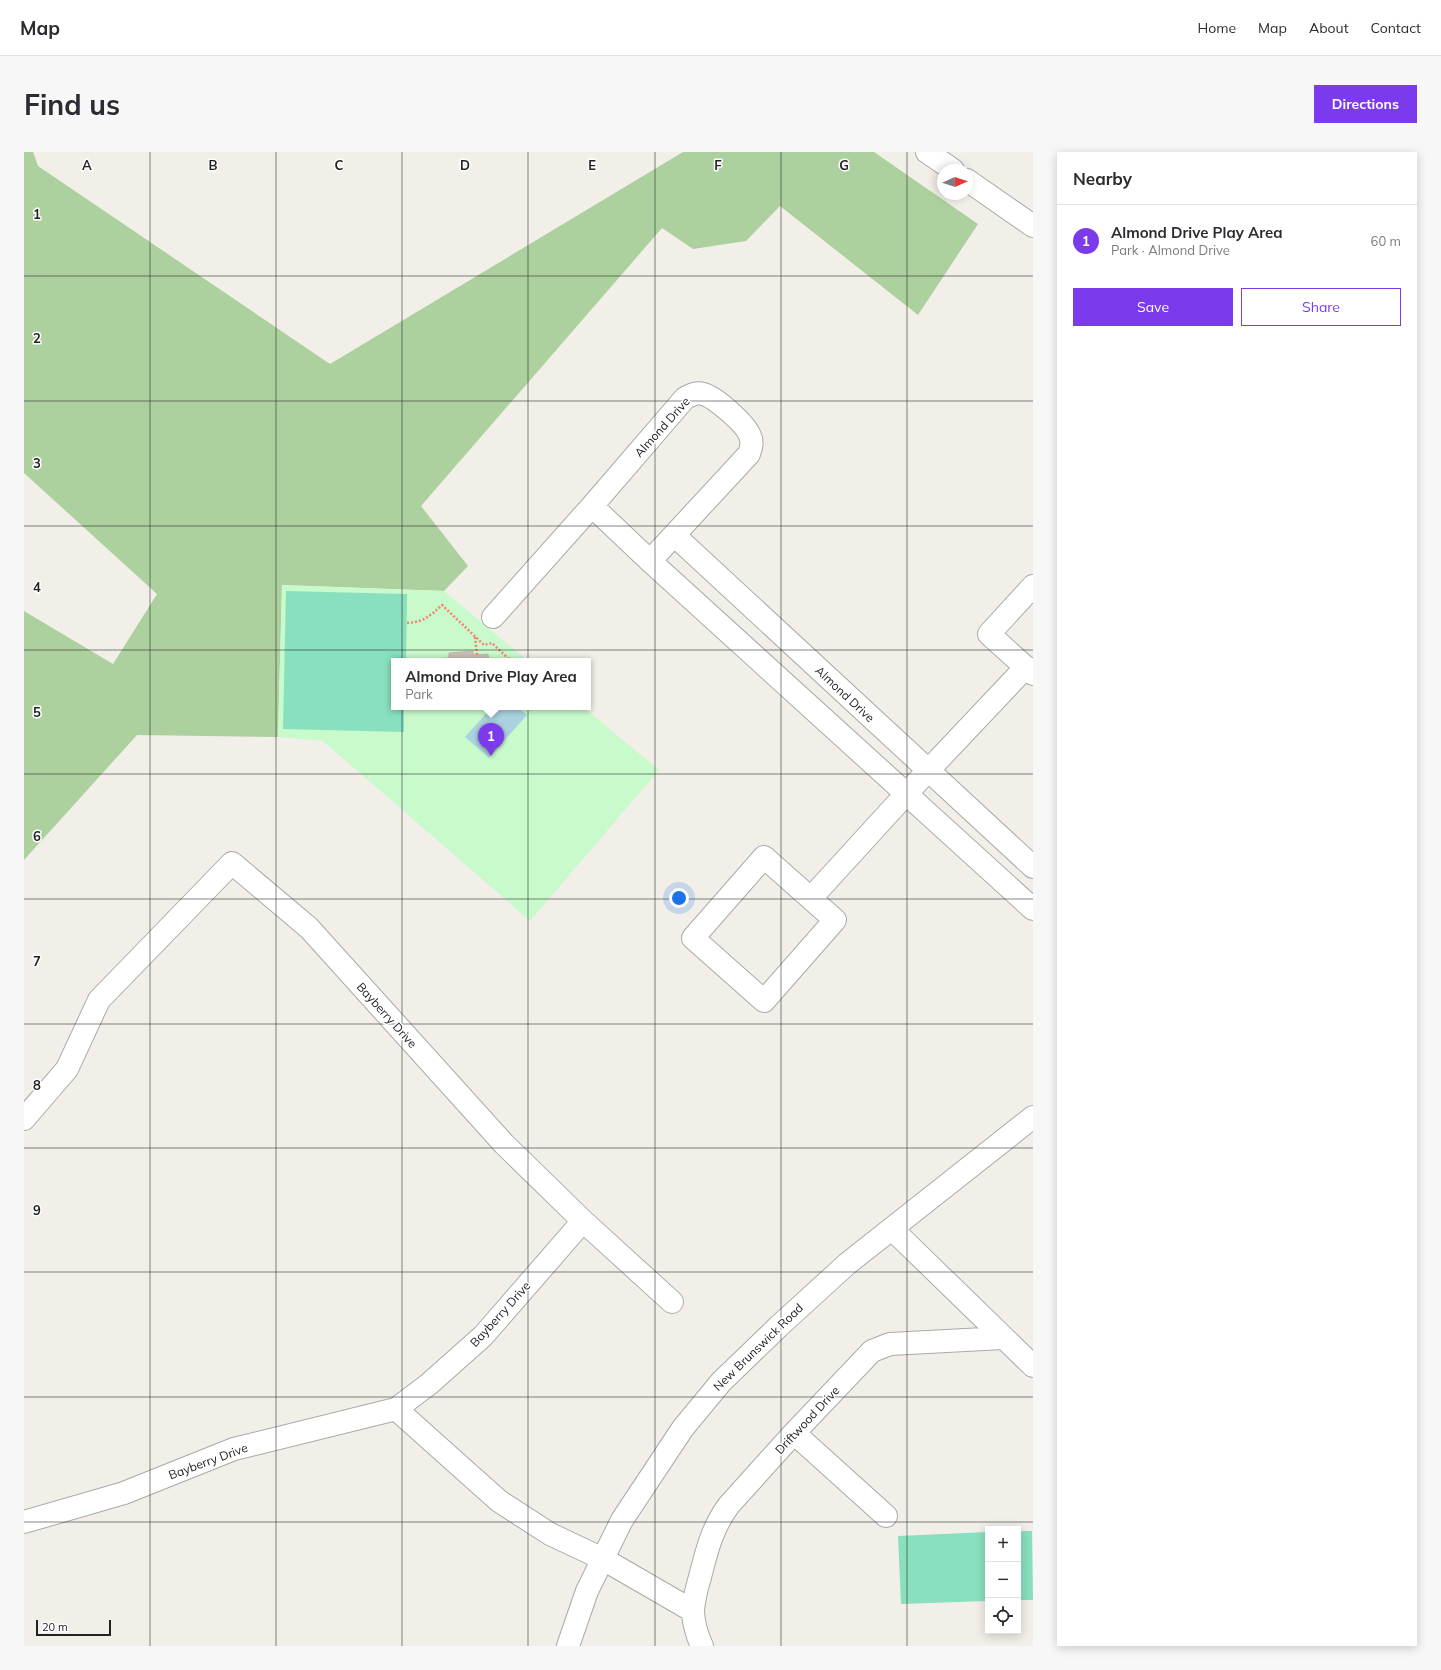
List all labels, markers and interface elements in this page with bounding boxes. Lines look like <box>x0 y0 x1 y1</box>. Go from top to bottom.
text: Map <box>20 16 60 40</box>
text: Home <box>1197 19 1236 37</box>
text: Map <box>1258 19 1287 37</box>
text: About <box>1309 19 1349 37</box>
text: Contact <box>1371 19 1421 37</box>
button: Directions <box>1314 85 1417 123</box>
text: Find us <box>24 87 120 122</box>
text: A <box>82 157 92 173</box>
text: B <box>209 157 218 173</box>
text: C <box>335 157 344 173</box>
text: D <box>460 157 470 173</box>
text: E <box>588 157 596 173</box>
text: F <box>714 157 722 173</box>
text: G <box>839 157 849 173</box>
north arrow <box>937 164 973 200</box>
text: Nearby <box>1073 168 1132 189</box>
text: 1 <box>33 206 41 222</box>
text: Almond Drive Play Area <box>1111 223 1283 242</box>
text: 1 <box>1082 233 1090 249</box>
text: 60 m <box>1371 233 1401 249</box>
text: Park · Almond Drive <box>1111 242 1230 258</box>
button: Save <box>1073 288 1233 326</box>
button: Share <box>1241 288 1401 326</box>
text: 2 <box>33 330 41 346</box>
street label: Almond Drive <box>631 394 693 460</box>
text: 3 <box>33 455 41 471</box>
text: 4 <box>33 579 41 595</box>
popup <box>391 658 591 710</box>
street label: Almond Drive <box>812 663 878 725</box>
text: Almond Drive Play Area <box>405 667 577 686</box>
text: Park <box>405 686 433 702</box>
text: 5 <box>33 704 41 720</box>
pin: 1 <box>478 723 504 756</box>
text: 6 <box>33 828 41 844</box>
your location <box>669 888 689 908</box>
text: 7 <box>33 953 41 969</box>
street label: Bayberry Drive <box>354 979 420 1051</box>
text: 8 <box>33 1077 41 1093</box>
text: 9 <box>33 1202 41 1218</box>
street label: Bayberry Drive <box>467 1278 533 1350</box>
street label: New Brunswick Road <box>710 1300 806 1394</box>
street label: Driftwood Drive <box>772 1383 842 1457</box>
street label: Bayberry Drive <box>166 1440 250 1482</box>
map controls <box>985 1526 1021 1634</box>
button: + <box>985 1526 1021 1562</box>
button: − <box>985 1562 1021 1598</box>
button: locate <box>985 1598 1021 1634</box>
scale bar <box>36 1618 111 1637</box>
text: 20 m <box>42 1620 68 1634</box>

